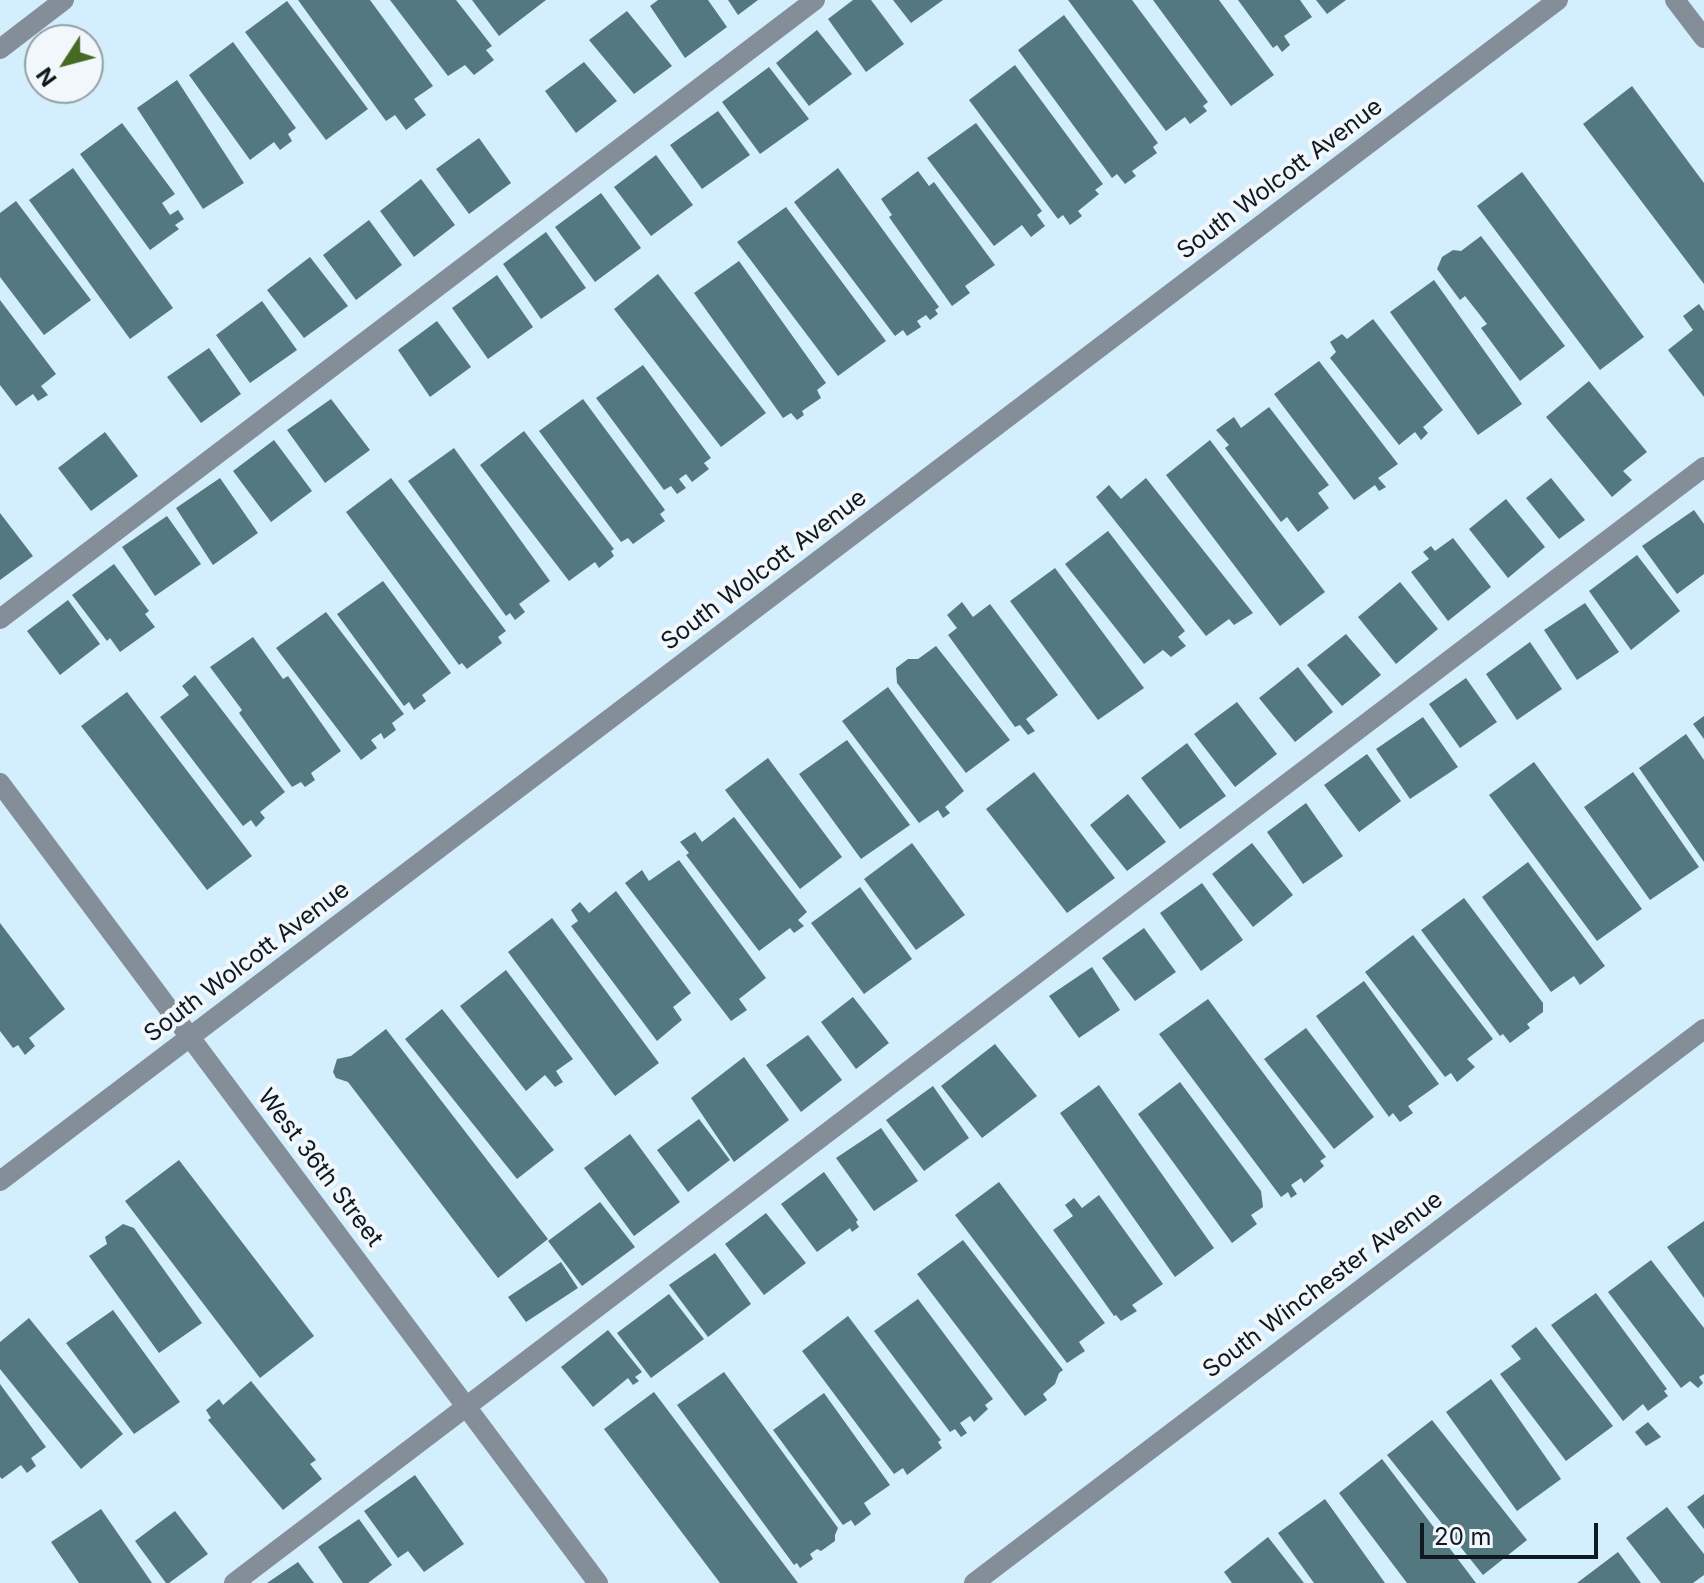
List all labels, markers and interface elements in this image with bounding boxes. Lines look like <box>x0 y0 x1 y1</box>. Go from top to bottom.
north arrow <box>24 24 104 104</box>
text: N <box>31 63 62 91</box>
street label: South Wolcott Avenue <box>1172 92 1388 266</box>
street label: South Wolcott Avenue <box>656 483 872 657</box>
street label: South Wolcott Avenue <box>139 875 355 1049</box>
street label: West 36th Street <box>251 1083 389 1253</box>
street label: South Winchester Avenue <box>1197 1185 1449 1385</box>
scale bar <box>1424 1507 1602 1557</box>
text: 20 m <box>1434 1522 1492 1551</box>

